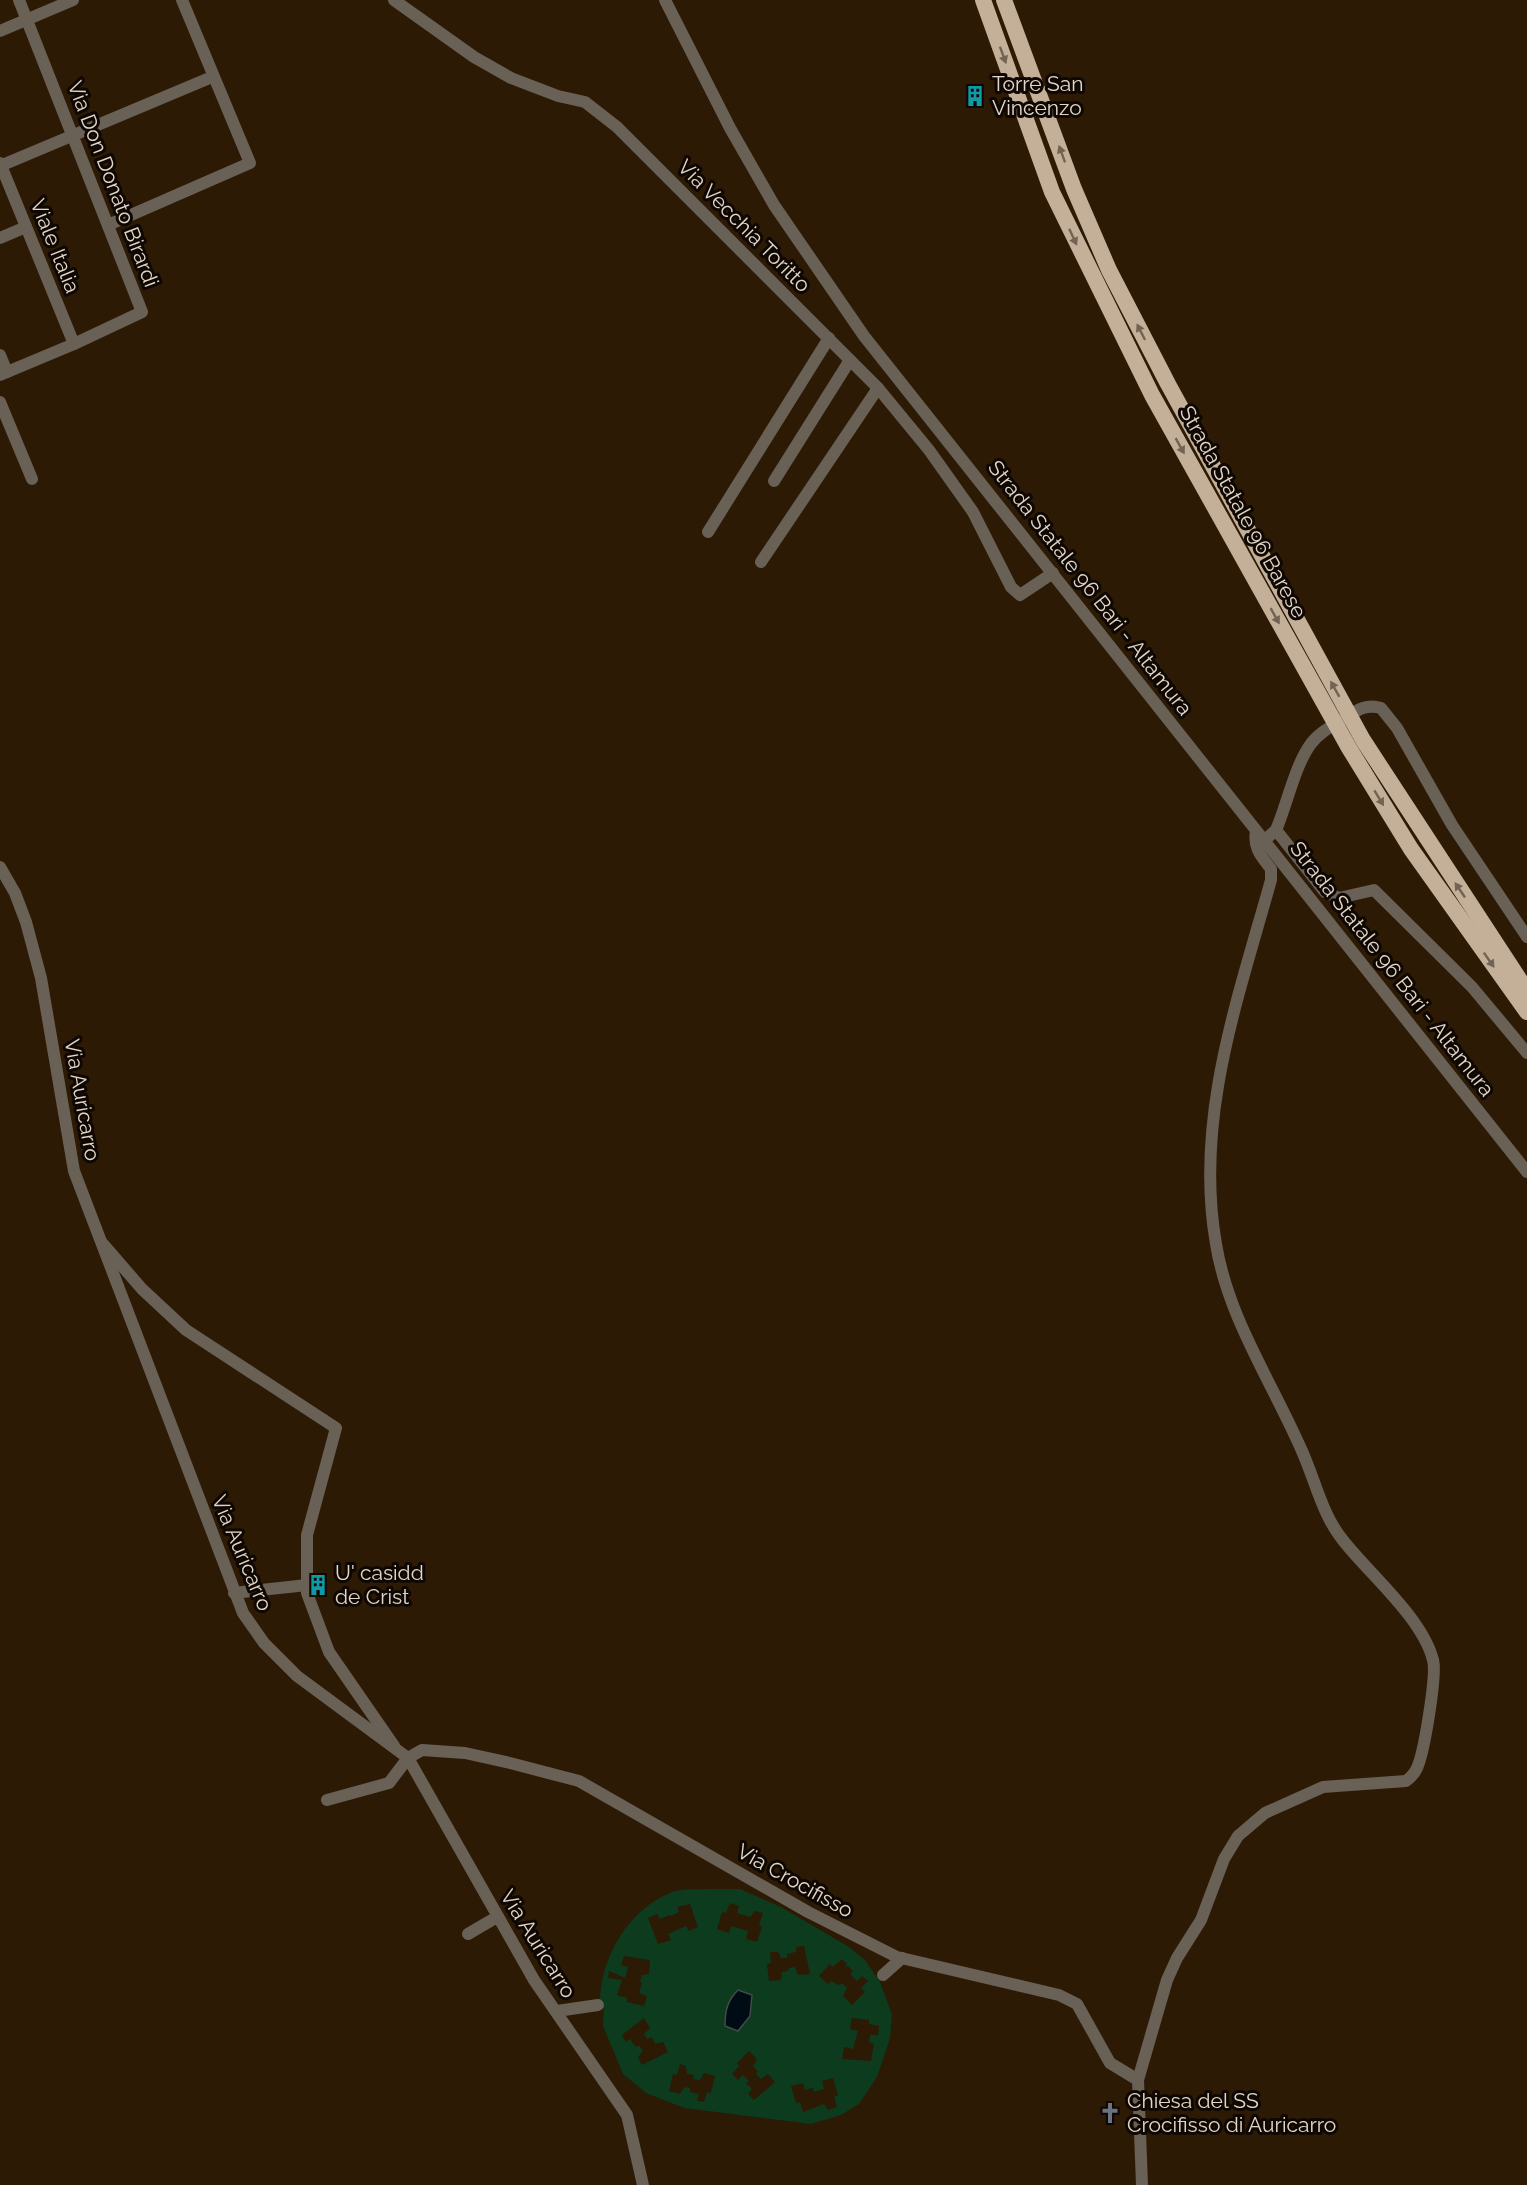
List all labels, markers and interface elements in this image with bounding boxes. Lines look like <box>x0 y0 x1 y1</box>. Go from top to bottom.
one-way arrow <box>998 46 1008 64</box>
place label: Torre San Vincenzo <box>992 71 1083 120</box>
street label: Via Don Donato Birardi <box>63 77 164 290</box>
building icon: Torre San Vincenzo <box>963 84 987 108</box>
one-way arrow <box>1056 145 1066 163</box>
street label: Via Vecchia Toritto <box>673 154 816 297</box>
street label: Viale Italia <box>25 195 86 296</box>
one-way arrow <box>1069 228 1078 245</box>
one-way arrow <box>1136 324 1146 341</box>
street label: Strada Statale 96 Barese <box>1175 401 1312 622</box>
one-way arrow <box>1175 438 1185 455</box>
street label: Strada Statale 96 Bari - Altamura <box>983 455 1198 720</box>
one-way arrow <box>1270 608 1280 625</box>
one-way arrow <box>1330 680 1340 697</box>
one-way arrow <box>1374 790 1385 806</box>
street label: Strada Statale 96 Bari - Altamura <box>1285 836 1500 1101</box>
one-way arrow <box>1455 882 1466 898</box>
one-way arrow <box>1483 951 1495 967</box>
street label: Via Auricarro <box>59 1037 106 1163</box>
street label: Via Auricarro <box>207 1491 278 1614</box>
place label: U' casidd de Crist <box>335 1560 424 1609</box>
building icon: U' casidd de Crist <box>306 1573 330 1597</box>
street label: Via Crocifisso <box>733 1838 858 1923</box>
street label: Via Auricarro <box>495 1885 582 2003</box>
place label: Chiesa del SS Crocifisso di Auricarro <box>1127 2088 1336 2137</box>
church icon: Chiesa del SS Crocifisso di Auricarro <box>1098 2101 1122 2125</box>

